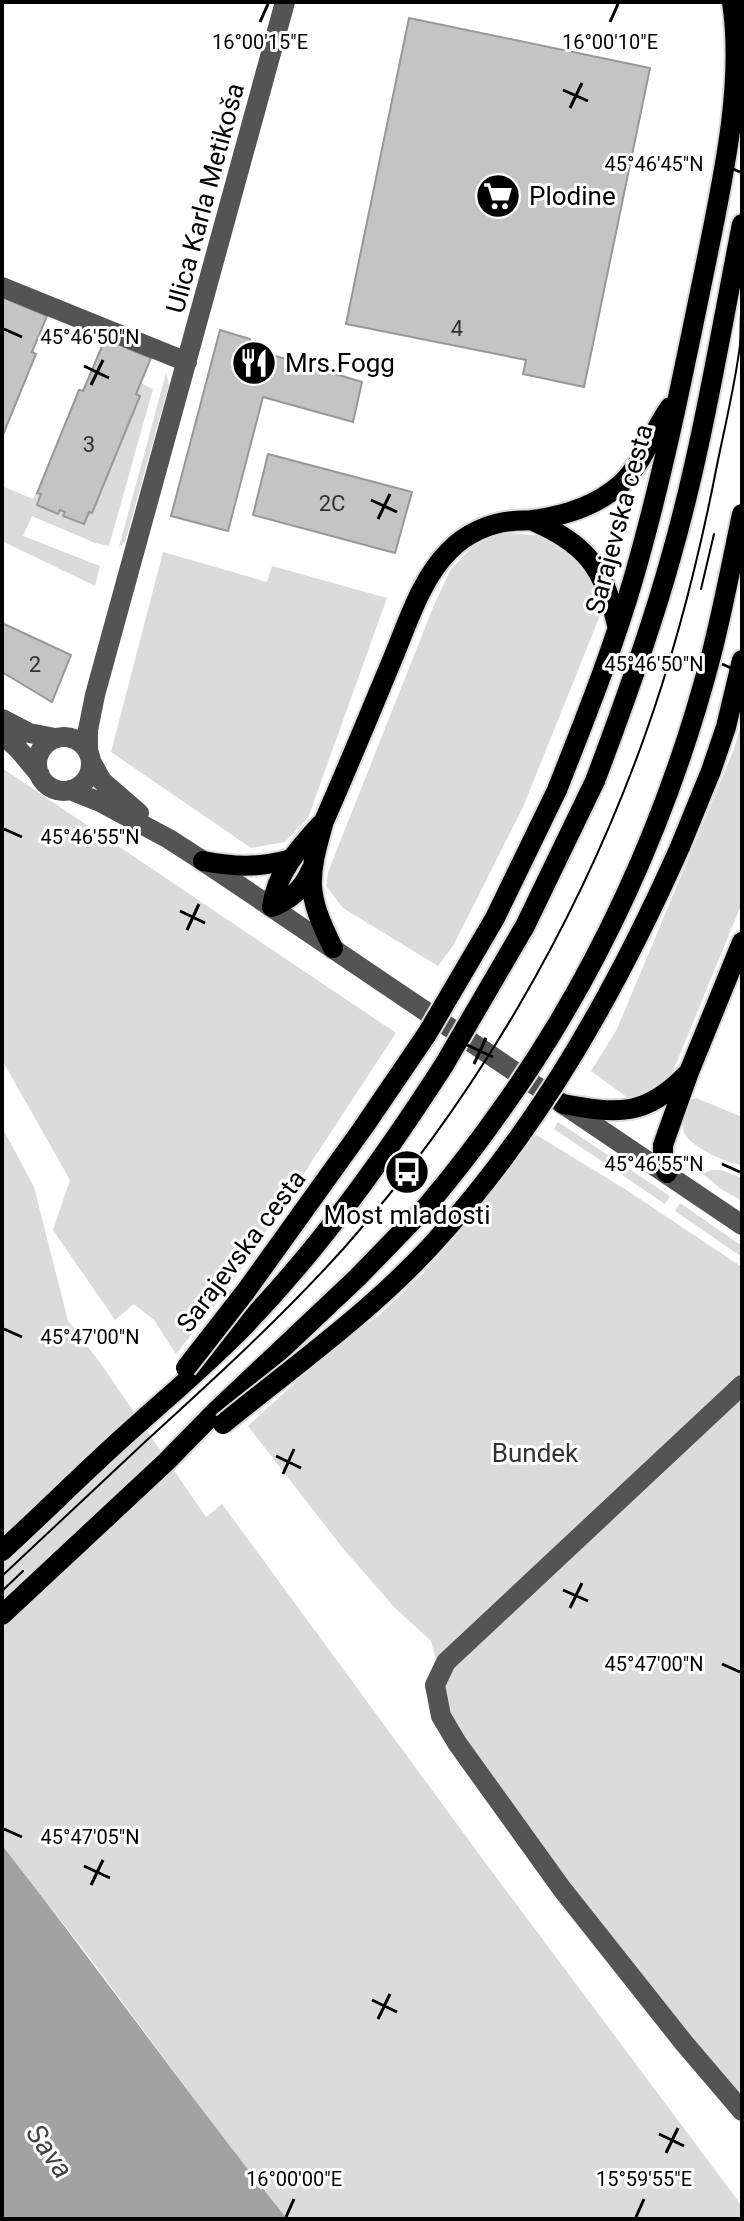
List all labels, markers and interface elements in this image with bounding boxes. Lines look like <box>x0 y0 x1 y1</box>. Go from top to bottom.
text: 16°00'15"E <box>212 30 308 54</box>
text: 16°00'10"E <box>562 30 658 54</box>
street label: Ulica Karla Metikoša <box>160 80 250 316</box>
text: 45°46'45"N <box>604 152 704 176</box>
supermarket icon: Plodine <box>474 172 522 220</box>
place label: Plodine <box>529 181 616 211</box>
house number: 4 <box>451 316 463 341</box>
text: 45°46'50"N <box>40 325 140 349</box>
restaurant icon: Mrs.Fogg <box>230 339 278 387</box>
place label: Mrs.Fogg <box>285 348 395 378</box>
street label: Sarajevska cesta <box>579 421 659 617</box>
house number: 3 <box>83 432 95 457</box>
house number: 2C <box>319 491 345 516</box>
house number: 2 <box>29 652 41 677</box>
text: 45°46'50"N <box>604 652 704 676</box>
text: 45°46'55"N <box>40 825 140 849</box>
bus stop icon: Most mladosti <box>383 1148 431 1196</box>
text: 45°46'55"N <box>604 1152 704 1176</box>
street label: Sarajevska cesta <box>170 1164 312 1338</box>
place label: Most mladosti <box>324 1200 490 1230</box>
text: 45°47'00"N <box>40 1325 140 1349</box>
park label: Bundek <box>492 1438 579 1468</box>
text: 45°47'00"N <box>604 1652 704 1676</box>
text: 45°47'05"N <box>40 1825 140 1849</box>
water label: Sava <box>19 2118 80 2185</box>
text: 16°00'00"E <box>246 2167 342 2191</box>
text: 15°59'55"E <box>596 2167 692 2191</box>

